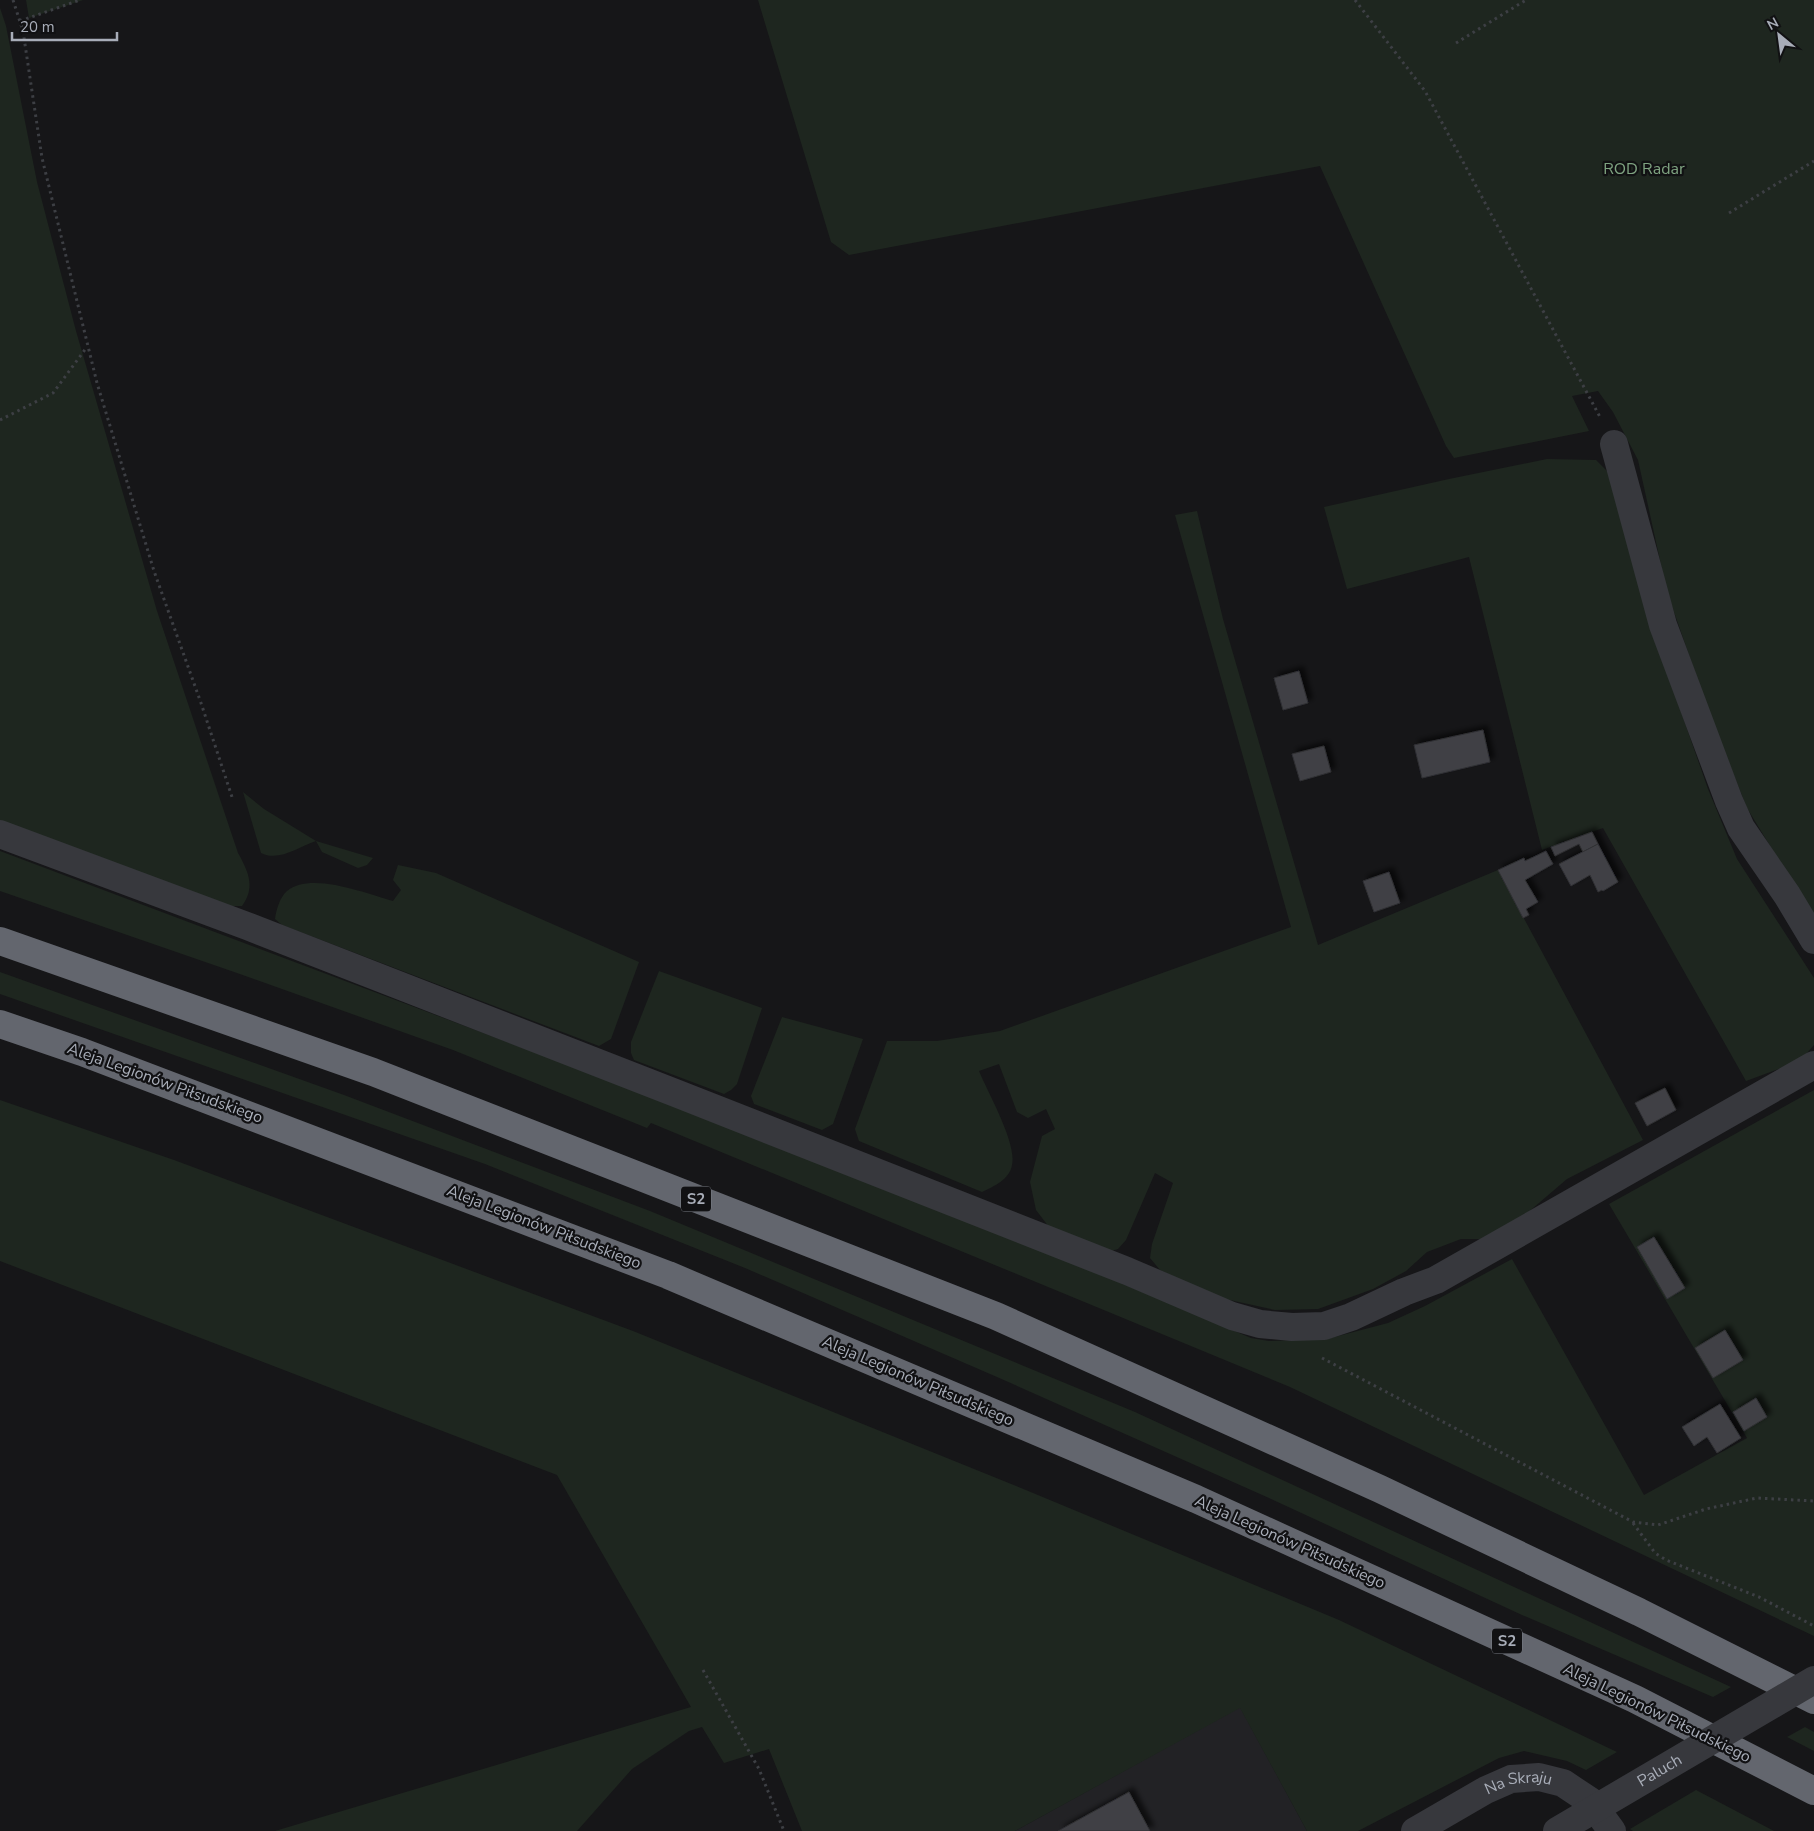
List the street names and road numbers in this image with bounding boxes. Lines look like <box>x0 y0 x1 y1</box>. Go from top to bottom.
street label: Aleja Legionów Piłsudskiego <box>64 1037 266 1129</box>
street label: Aleja Legionów Piłsudskiego <box>444 1180 644 1274</box>
road number: S2 <box>681 1186 711 1212</box>
street label: Aleja Legionów Piłsudskiego <box>819 1331 1017 1431</box>
street label: Aleja Legionów Piłsudskiego <box>1191 1490 1389 1594</box>
road number: S2 <box>1492 1628 1522 1654</box>
street label: Aleja Legionów Piłsudskiego <box>1559 1658 1755 1768</box>
street label: Paluch <box>1633 1749 1686 1792</box>
street label: Na Skraju <box>1481 1766 1555 1800</box>

